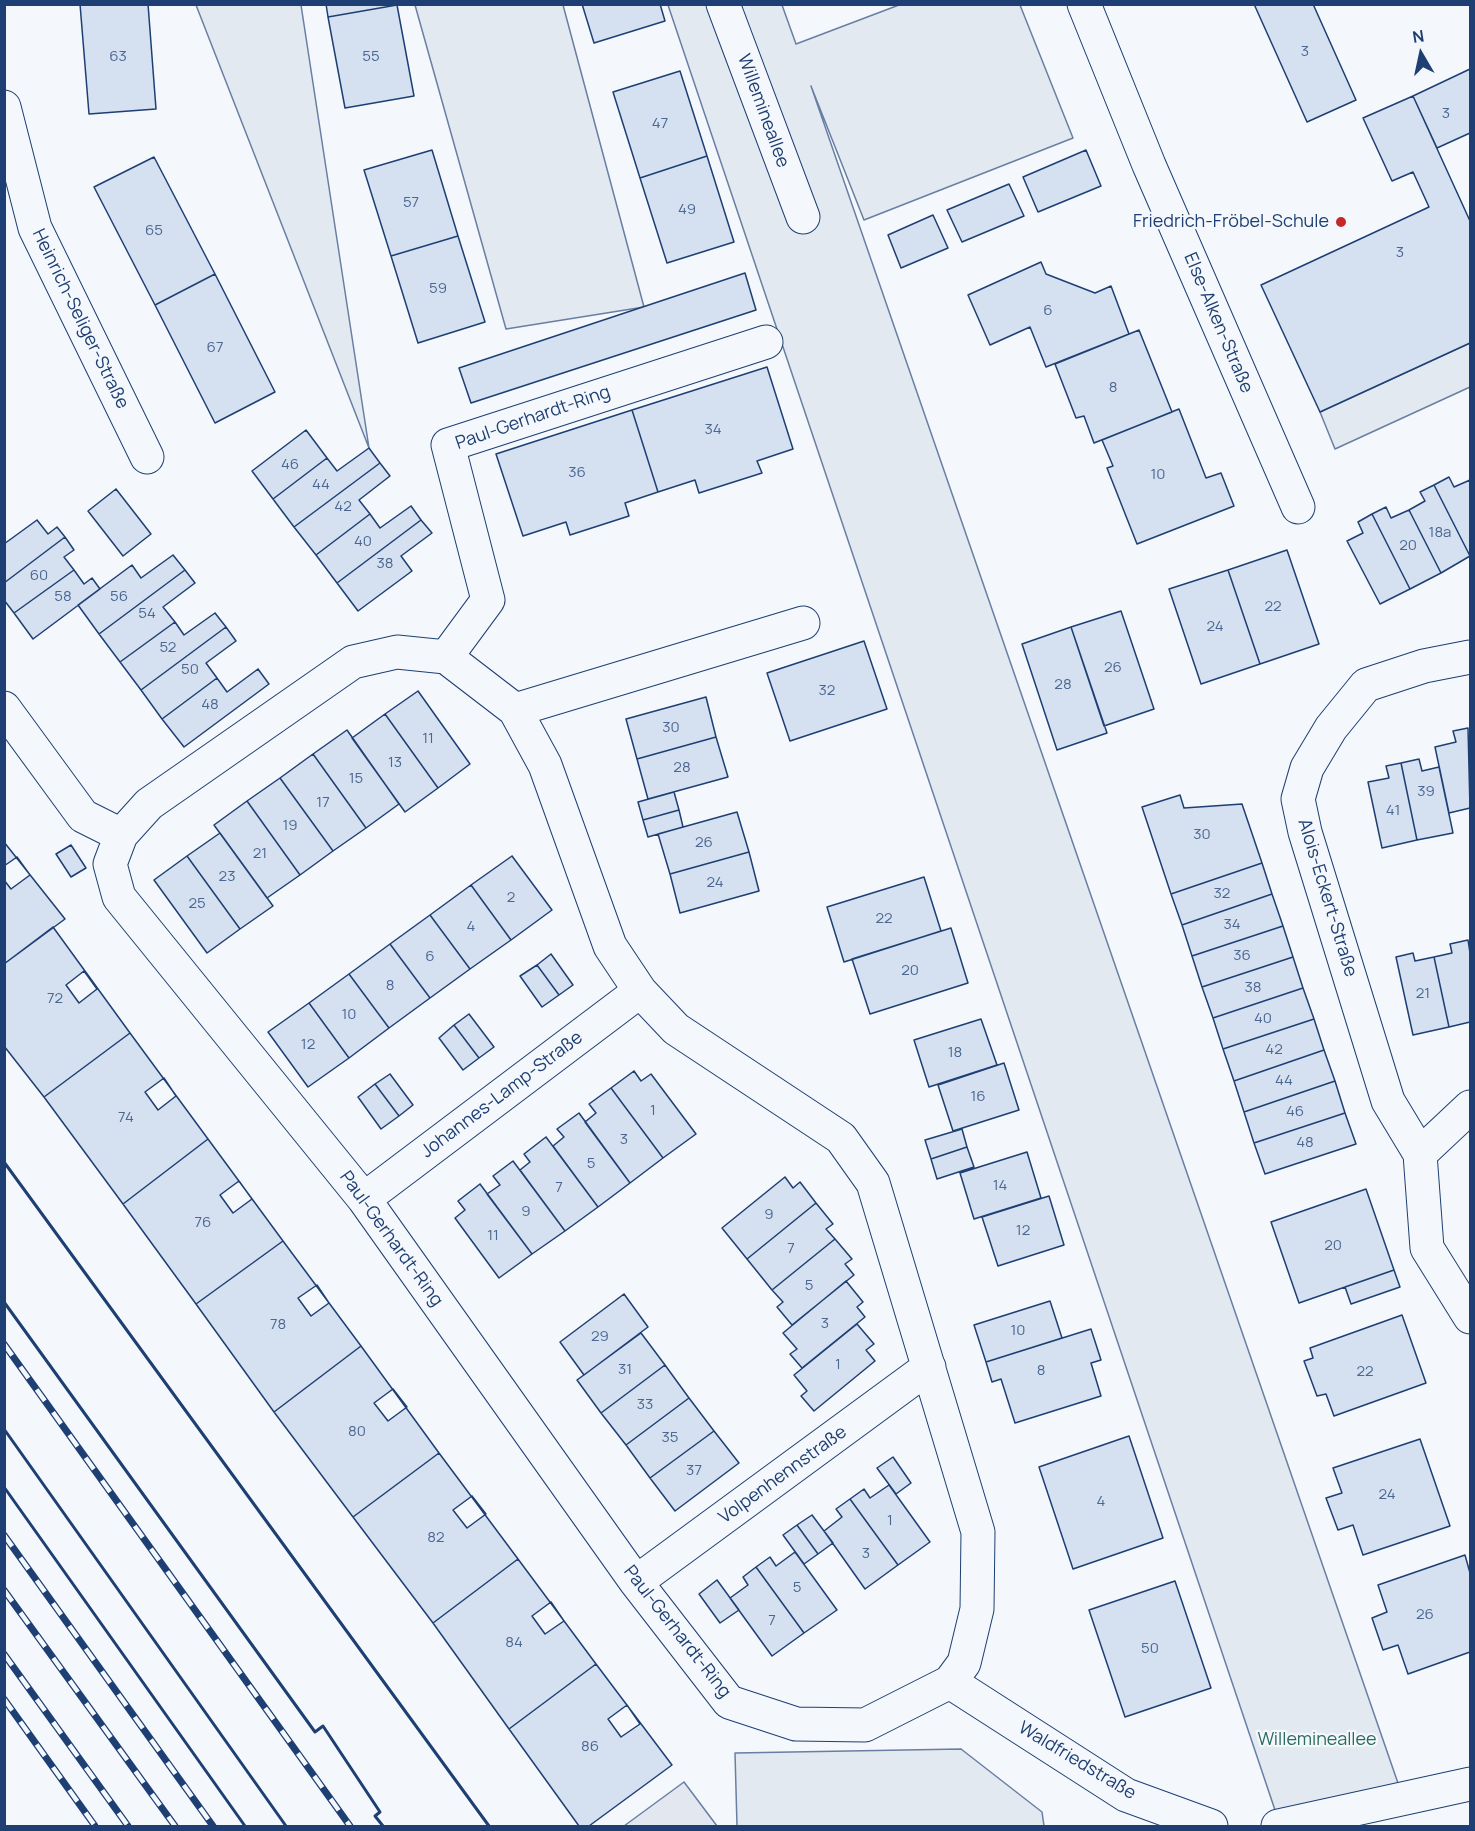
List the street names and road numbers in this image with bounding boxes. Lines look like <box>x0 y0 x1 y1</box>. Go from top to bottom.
street label: Willemineallee <box>732 51 794 171</box>
street label: Heinrich-Seliger-Straße <box>27 225 133 413</box>
street label: Else-Alken-Straße <box>1179 250 1257 396</box>
street label: Paul-Gerhardt-Ring <box>453 381 613 455</box>
street label: Alois-Eckert-Straße <box>1293 816 1361 980</box>
street label: Johannes-Lamp-Straße <box>417 1027 587 1163</box>
street label: Paul-Gerhardt-Ring <box>335 1167 447 1311</box>
street label: Volpenhennstraße <box>715 1421 851 1529</box>
street label: Paul-Gerhardt-Ring <box>619 1562 735 1702</box>
street label: Waldfriedstraße <box>1014 1717 1140 1805</box>

